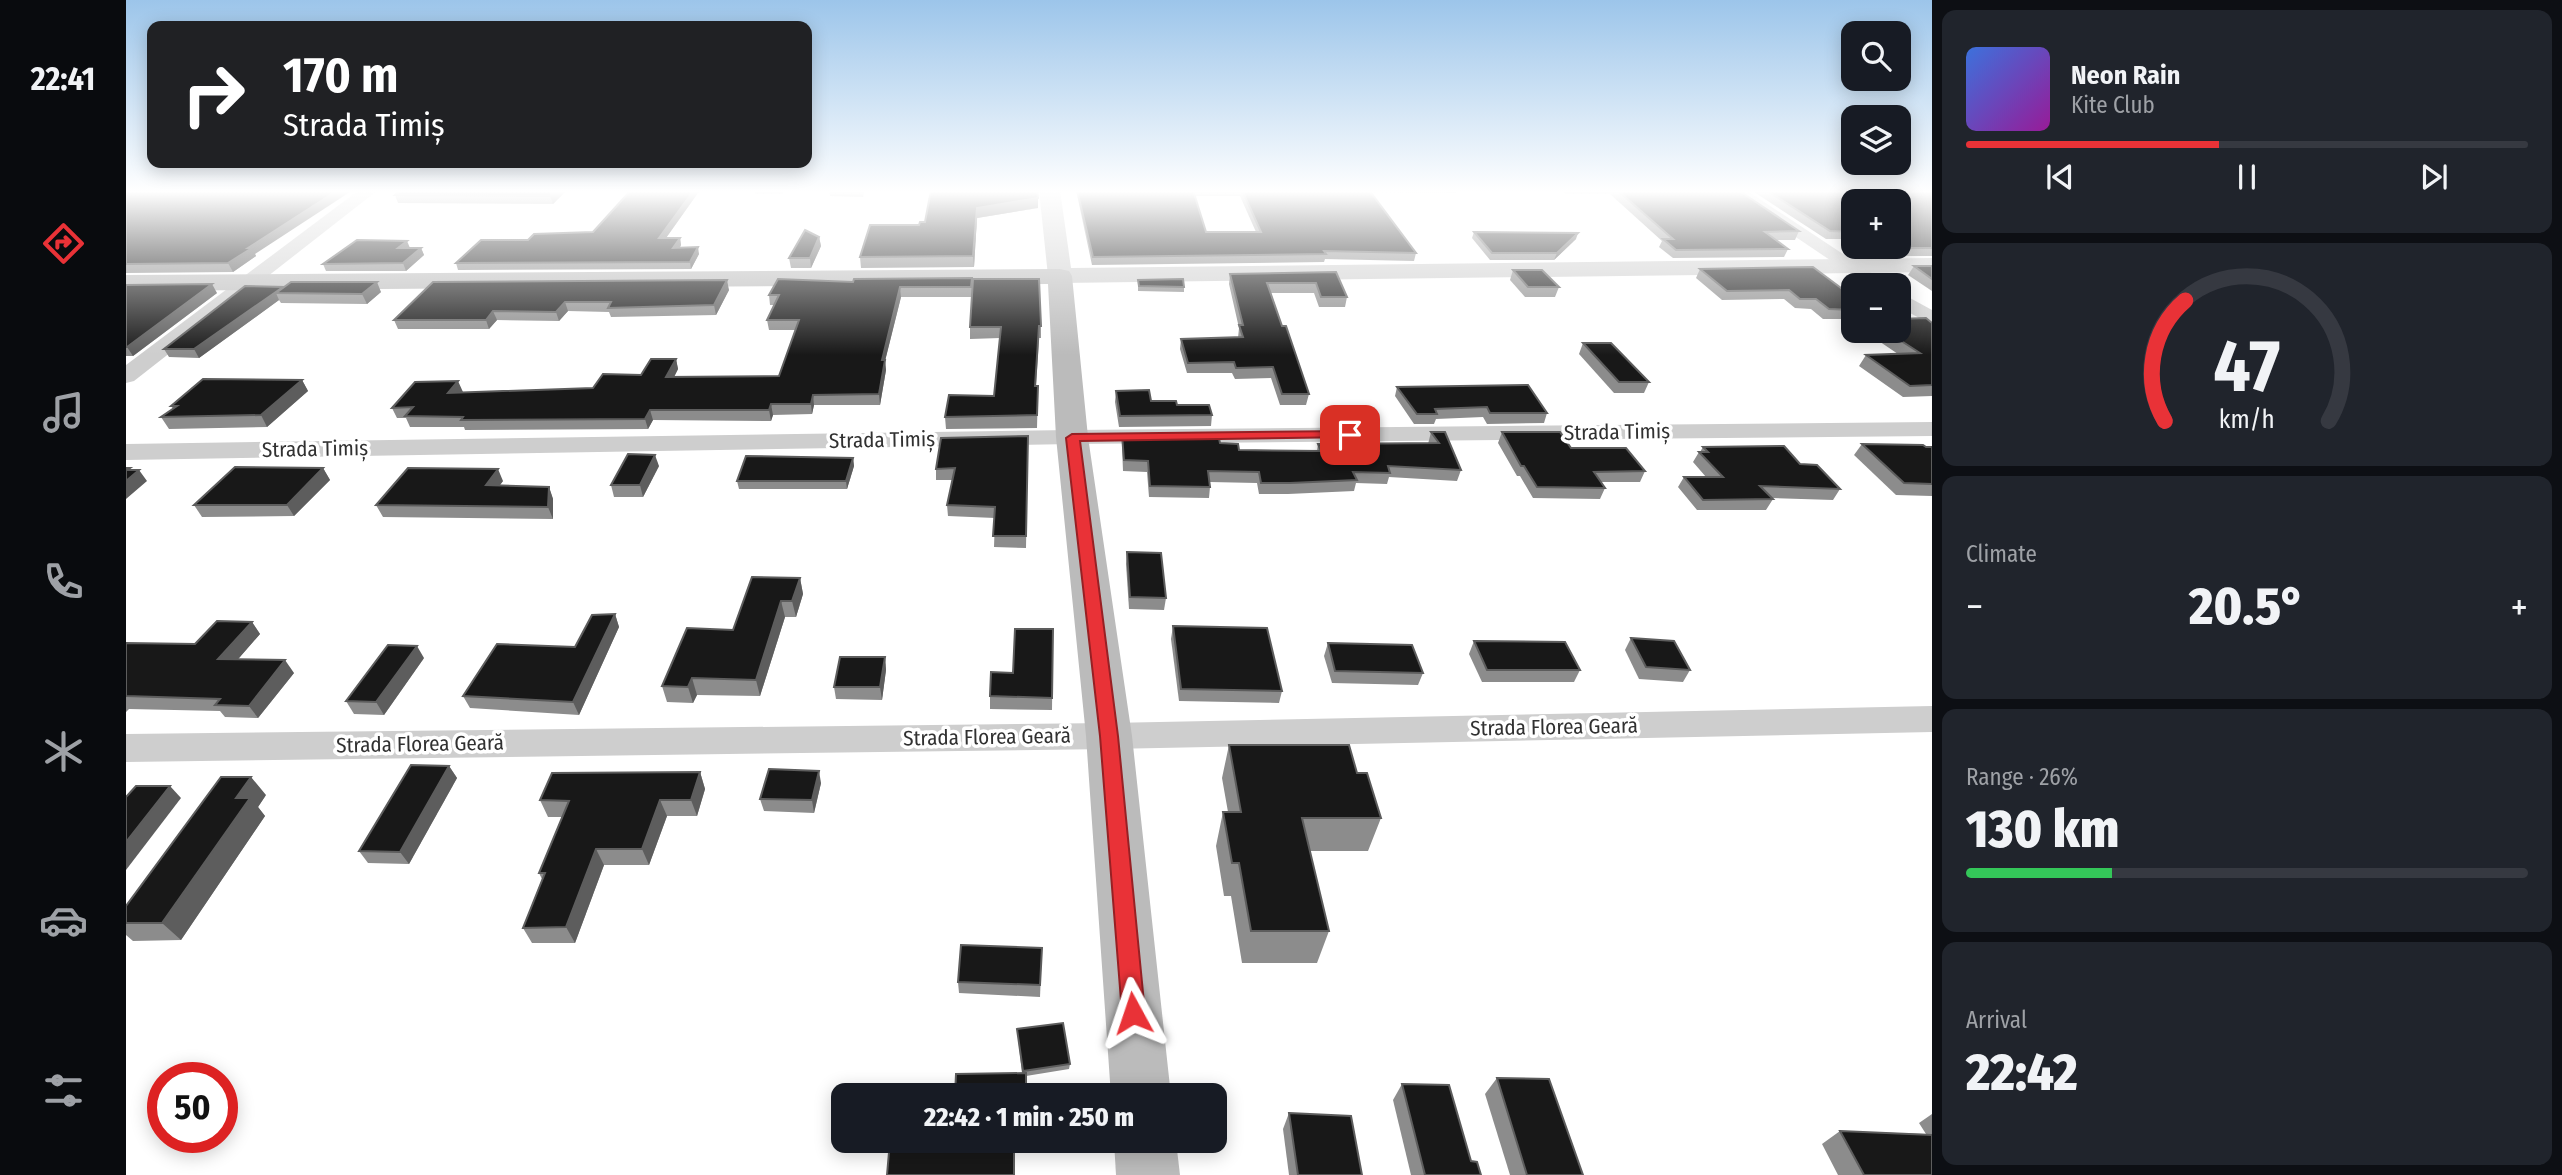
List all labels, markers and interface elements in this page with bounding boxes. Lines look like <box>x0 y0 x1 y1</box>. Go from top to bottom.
map controls <box>1841 21 1911 343</box>
button: search <box>1841 21 1911 91</box>
text: 170 m <box>283 46 399 105</box>
icon: right <box>168 49 259 140</box>
text: 22:41 <box>31 60 95 98</box>
text: Neon Rain <box>2071 60 2180 91</box>
text: Kite Club <box>2071 91 2155 119</box>
button: layers <box>1841 105 1911 175</box>
text: Strada Timiș <box>283 106 445 144</box>
icon: previous <box>2041 158 2079 196</box>
icon: pause <box>2228 158 2266 196</box>
icon: next <box>2415 158 2453 196</box>
button: + <box>1841 189 1911 259</box>
icon: directions <box>39 219 88 268</box>
button: − <box>1841 273 1911 343</box>
text: 47 <box>2214 323 2280 410</box>
icon: music <box>39 388 88 437</box>
text: km/h <box>2219 404 2275 434</box>
pin <box>1320 405 1380 465</box>
icon: arrive <box>1331 416 1369 454</box>
street label: Strada Timiș <box>1564 418 1670 446</box>
street label: Strada Timiș <box>829 426 935 454</box>
street label: Strada Timiș <box>262 435 368 463</box>
text: Climate <box>1966 540 2037 568</box>
icon: phone <box>39 557 88 606</box>
text: 20.5° <box>2189 575 2305 638</box>
text: − <box>1966 584 1983 630</box>
text: + <box>2511 584 2528 630</box>
street label: Strada Florea Geară <box>1470 713 1638 741</box>
street label: Strada Florea Geară <box>903 723 1071 751</box>
icon: climate <box>39 727 88 776</box>
street label: Strada Florea Geară <box>336 730 504 758</box>
text: Range · 26% <box>1966 763 2078 791</box>
text: 130 km <box>1966 798 2119 861</box>
icon: car <box>39 896 88 945</box>
position arrow <box>1096 976 1170 1050</box>
text: Arrival <box>1966 1006 2027 1034</box>
text: 22:42 <box>1966 1041 2078 1104</box>
speed limit sign: 50 <box>147 1062 238 1153</box>
icon: filters <box>39 1066 88 1115</box>
text: 22:42 · 1 min · 250 m <box>924 1102 1134 1133</box>

